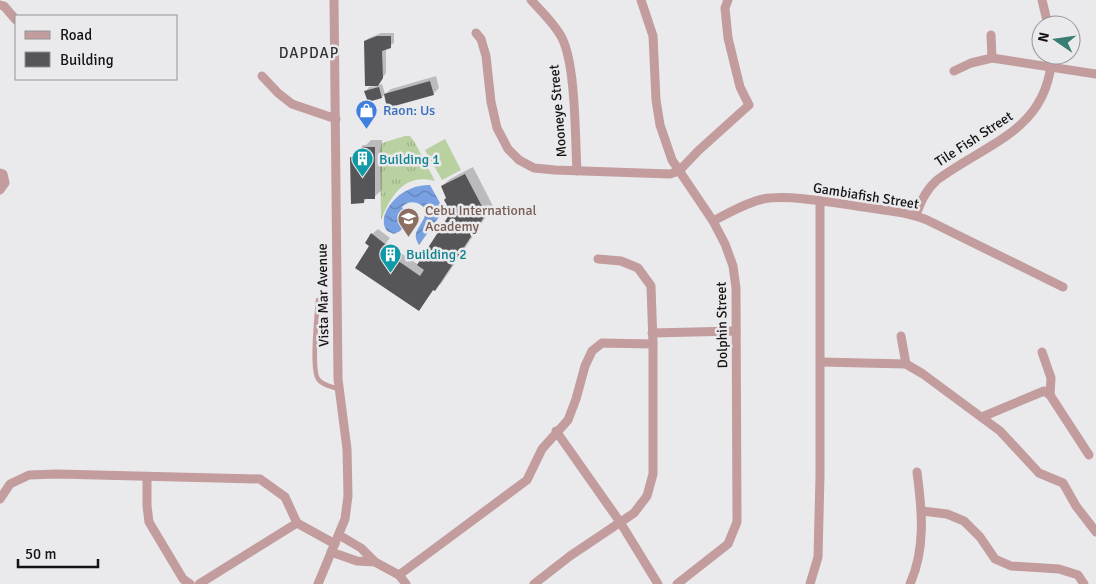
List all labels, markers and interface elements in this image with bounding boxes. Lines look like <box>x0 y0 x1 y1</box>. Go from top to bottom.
legend <box>15 15 178 80</box>
north arrow <box>1031 15 1081 65</box>
text: Road <box>60 26 92 44</box>
text: N <box>1034 31 1053 44</box>
district label: DAPDAP <box>279 44 339 62</box>
text: Building <box>60 51 114 69</box>
street label: Mooneye Street <box>545 64 571 158</box>
shop icon: Raon: Us <box>355 98 379 129</box>
place label: Raon: Us <box>383 102 435 119</box>
street label: Tile Fish Street <box>932 108 1016 170</box>
building icon: Building 1 <box>351 147 375 178</box>
place label: Building 1 <box>379 151 440 168</box>
street label: Gambiafish Street <box>812 179 920 213</box>
place label: Cebu International Academy <box>425 202 537 235</box>
school or university icon: Cebu International Academy <box>397 206 421 237</box>
building icon: Building 2 <box>378 242 402 273</box>
street label: Vista Mar Avenue <box>314 243 332 347</box>
place label: Building 2 <box>406 246 467 263</box>
street label: Dolphin Street <box>713 282 731 368</box>
scale bar <box>18 536 98 568</box>
text: 50 m <box>25 545 56 563</box>

